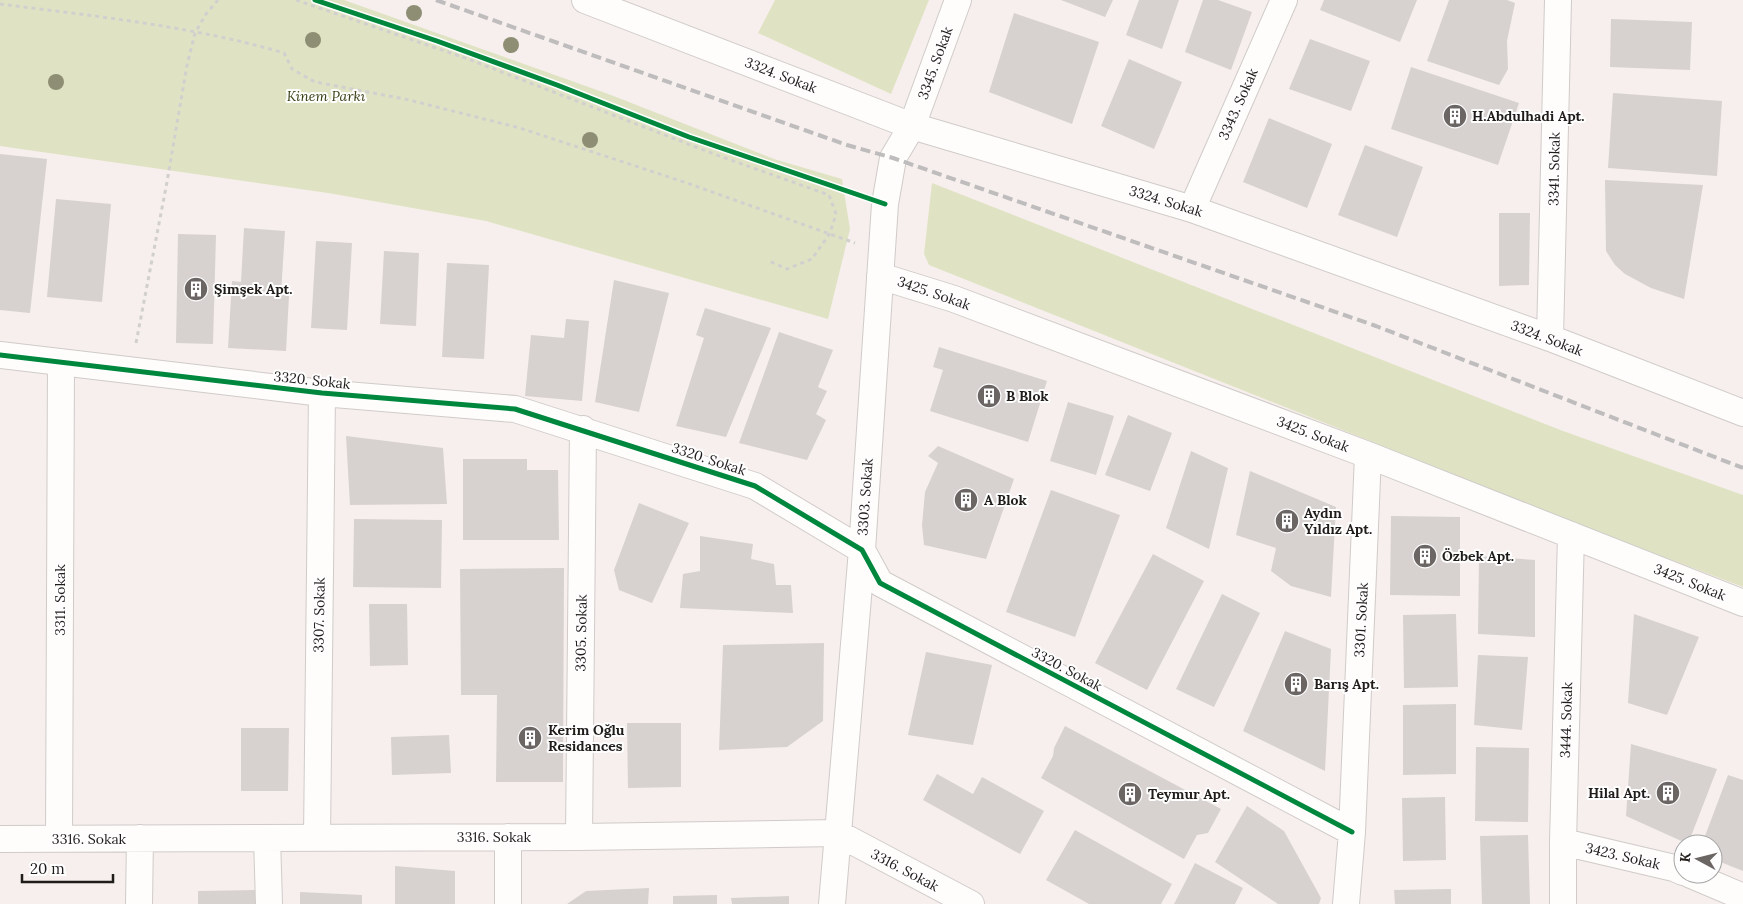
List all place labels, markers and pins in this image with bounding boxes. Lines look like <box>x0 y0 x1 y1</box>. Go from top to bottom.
building icon: H.Abdulhadi Apt. <box>1442 103 1468 129</box>
place label: H.Abdulhadi Apt. <box>1472 107 1585 125</box>
building icon: Şimşek Apt. <box>183 276 209 302</box>
place label: Şimşek Apt. <box>214 280 293 298</box>
building icon: B Blok <box>976 383 1002 409</box>
place label: B Blok <box>1006 387 1049 405</box>
building icon: A Blok <box>953 487 979 513</box>
place label: A Blok <box>984 491 1027 509</box>
place label: Aydın Yıldız Apt. <box>1304 504 1372 538</box>
building icon: Aydın Yıldız Apt. <box>1274 508 1300 534</box>
building icon: Özbek Apt. <box>1412 543 1438 569</box>
place label: Özbek Apt. <box>1442 547 1514 565</box>
building icon: Barış Apt. <box>1283 671 1309 697</box>
place label: Barış Apt. <box>1314 675 1379 693</box>
place label: Kerim Oğlu Residances <box>548 721 625 755</box>
building icon: Kerim Oğlu Residances <box>517 725 543 751</box>
building icon: Hilal Apt. <box>1655 780 1681 806</box>
building icon: Teymur Apt. <box>1117 781 1143 807</box>
place label: Hilal Apt. <box>1588 784 1650 802</box>
place label: Teymur Apt. <box>1148 785 1230 803</box>

